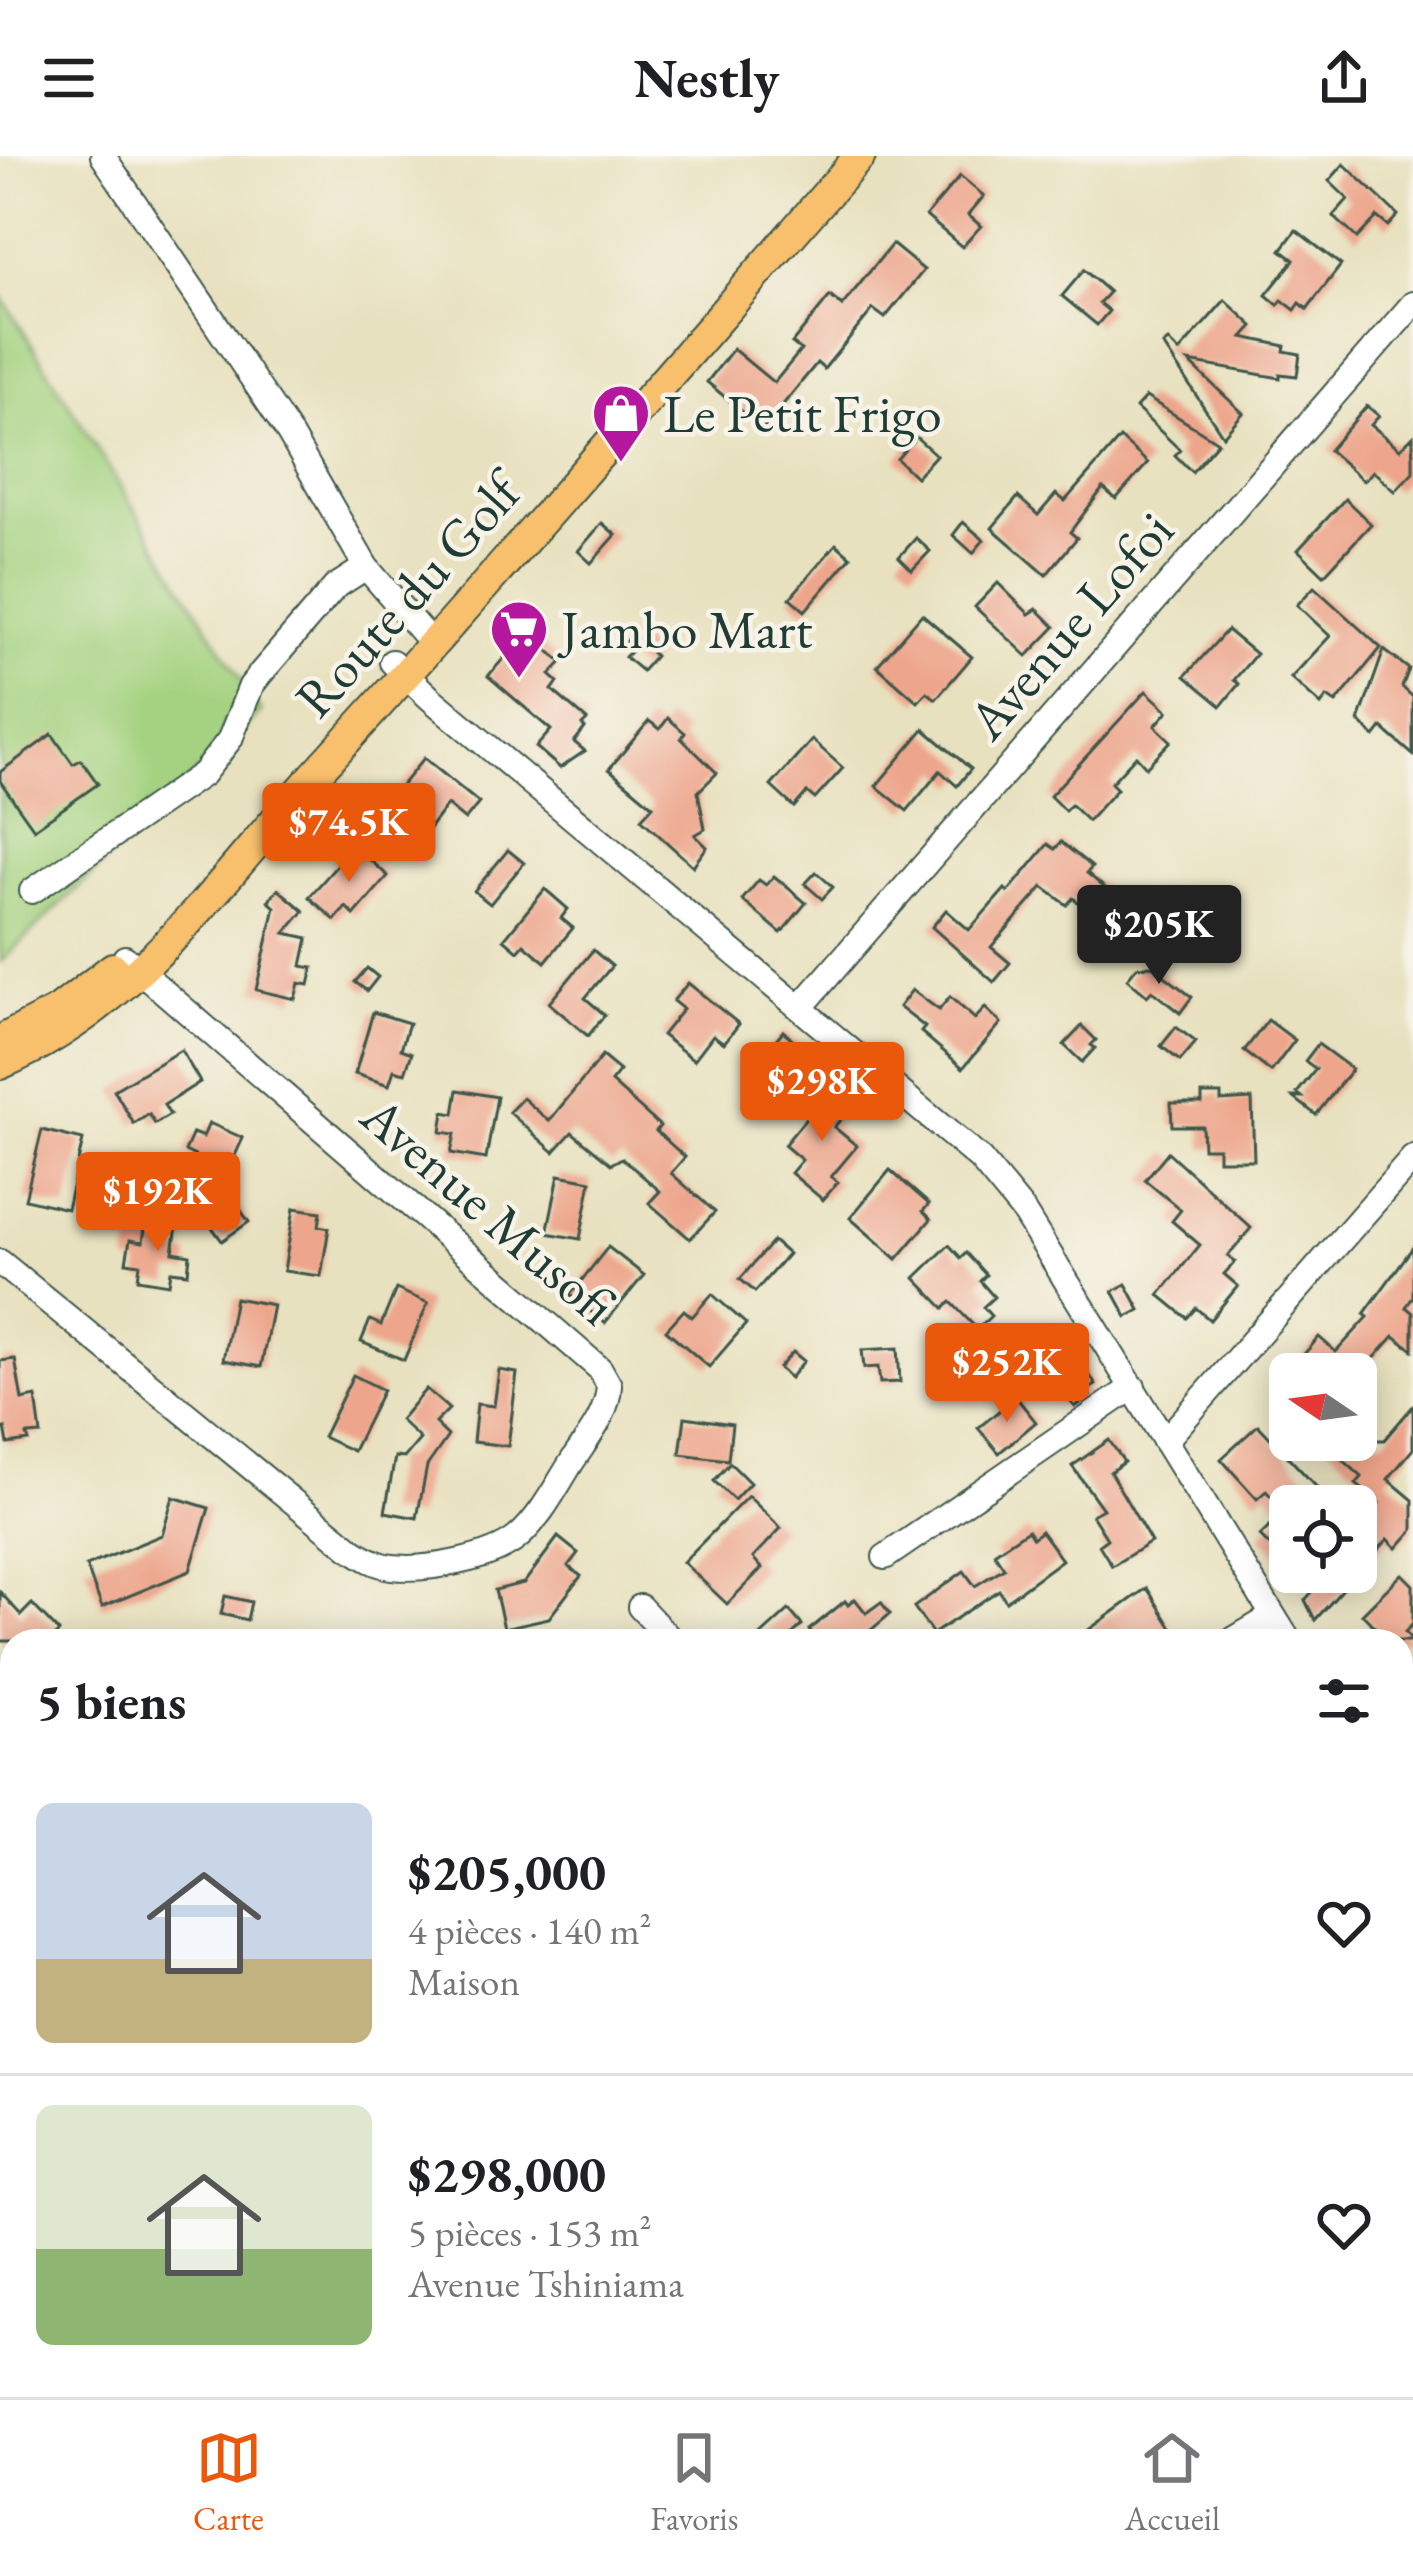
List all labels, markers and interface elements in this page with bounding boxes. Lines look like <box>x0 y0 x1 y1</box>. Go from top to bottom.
text: Nestly <box>634 43 779 113</box>
icon: menu <box>36 45 102 111</box>
icon: share <box>1311 45 1377 111</box>
place label: Le Petit Frigo <box>663 378 942 448</box>
shop icon: Le Petit Frigo <box>590 382 652 464</box>
street label: Route du Golf <box>279 454 539 732</box>
street label: Avenue Lofoi <box>951 496 1188 754</box>
place label: Jambo Mart <box>557 594 812 664</box>
supermarket icon: Jambo Mart <box>488 598 550 680</box>
pin: $74.5K <box>251 783 447 885</box>
text: $74.5K <box>289 796 409 847</box>
pin: $205K <box>1075 885 1243 987</box>
text: $205K <box>1104 898 1214 949</box>
pin: $298K <box>738 1042 906 1144</box>
text: $298K <box>767 1055 877 1106</box>
street label: Avenue Musofi <box>346 1080 631 1340</box>
pin: $192K <box>74 1152 242 1254</box>
text: $192K <box>103 1165 213 1216</box>
pin: $252K <box>923 1323 1091 1425</box>
text: $252K <box>952 1336 1062 1387</box>
north arrow <box>1269 1353 1377 1461</box>
map controls <box>1269 1353 1377 1593</box>
button: locate <box>1269 1485 1377 1593</box>
text: 5 biens <box>36 1668 186 1734</box>
icon: filters <box>1311 1668 1377 1734</box>
text: $205,000 <box>408 1839 606 1905</box>
icon: home <box>132 1851 276 1995</box>
icon: heart <box>1311 1890 1377 1956</box>
text: 4 pièces · 140 m² <box>408 1905 651 1956</box>
text: Maison <box>408 1956 520 2007</box>
text: $298,000 <box>408 2141 606 2207</box>
icon: home <box>132 2153 276 2297</box>
icon: heart <box>1311 2192 1377 2258</box>
text: 5 pièces · 153 m² <box>408 2207 651 2258</box>
text: Avenue Tshiniama <box>408 2258 684 2309</box>
tab: Carte <box>193 2425 264 2540</box>
tab: Favoris <box>650 2425 738 2540</box>
tab: Accueil <box>1125 2425 1220 2540</box>

